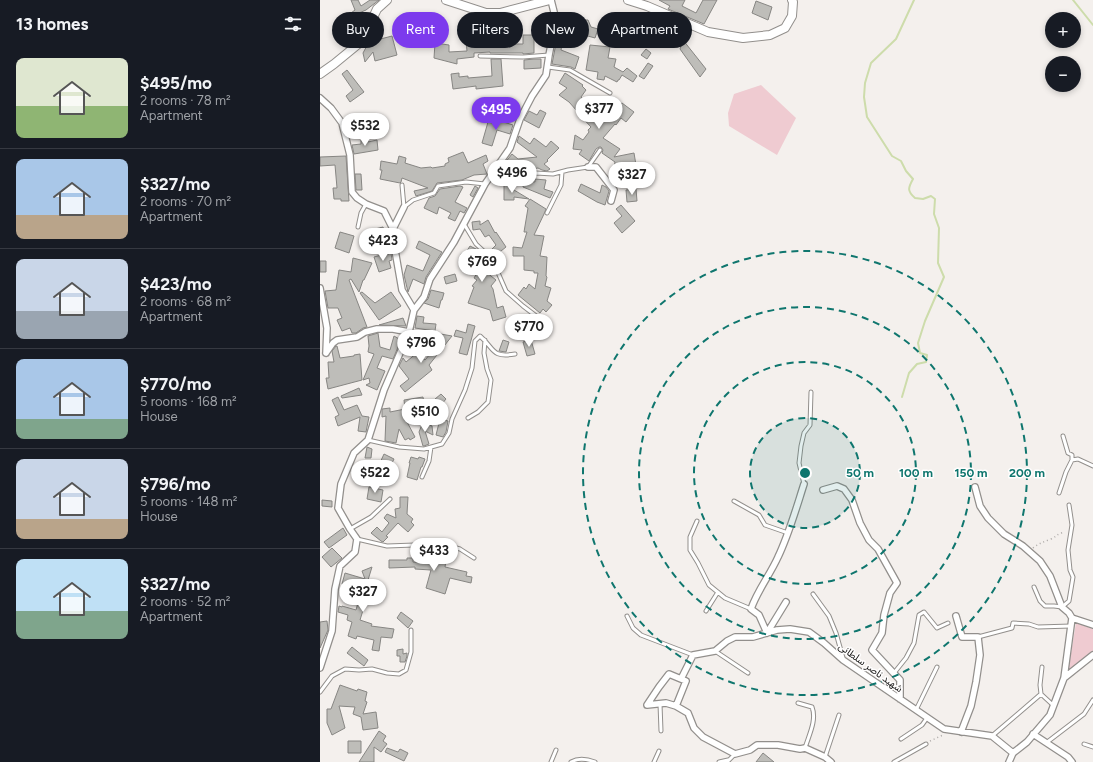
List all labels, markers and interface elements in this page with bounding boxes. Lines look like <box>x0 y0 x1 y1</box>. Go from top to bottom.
chip: Buy <box>332 12 384 48</box>
chip: Rent <box>392 12 449 48</box>
chip: Filters <box>457 12 523 48</box>
chip: New <box>531 12 589 48</box>
chip: Apartment <box>597 12 692 48</box>
map controls <box>1045 12 1081 92</box>
button: + <box>1045 12 1081 48</box>
icon: filters <box>282 13 304 35</box>
text: 13 homes <box>16 14 88 34</box>
button: − <box>1045 56 1081 92</box>
text: $495/mo <box>140 73 212 93</box>
icon: home <box>48 74 96 122</box>
text: 2 rooms · 78 m² <box>140 93 231 108</box>
pin: $377 <box>575 96 623 130</box>
pin: $495 <box>472 97 520 131</box>
text: $377 <box>585 101 613 116</box>
text: $495 <box>481 102 511 117</box>
text: Apartment <box>140 108 203 123</box>
pin: $532 <box>341 113 389 147</box>
text: $532 <box>350 118 380 133</box>
pin: $496 <box>488 160 536 194</box>
pin: $327 <box>608 162 656 196</box>
text: $496 <box>497 165 527 180</box>
text: $327 <box>617 167 647 182</box>
text: $327/mo <box>140 174 210 194</box>
icon: home <box>48 175 96 223</box>
text: 2 rooms · 70 m² <box>140 194 231 209</box>
text: Apartment <box>140 209 203 224</box>
pin: $423 <box>359 228 407 262</box>
text: $423 <box>368 233 398 248</box>
pin: $769 <box>458 249 506 283</box>
text: $769 <box>467 254 497 269</box>
text: $423/mo <box>140 274 212 294</box>
icon: home <box>48 275 96 323</box>
text: 2 rooms · 68 m² <box>140 294 231 309</box>
text: Apartment <box>140 309 203 324</box>
pin: $770 <box>505 314 553 348</box>
text: $770 <box>514 319 544 334</box>
pin: $796 <box>397 330 445 364</box>
text: $796 <box>406 335 436 350</box>
text: $770/mo <box>140 374 211 394</box>
icon: home <box>48 375 96 423</box>
text: 5 rooms · 168 m² <box>140 394 237 409</box>
pin: $510 <box>401 399 449 433</box>
text: $510 <box>411 404 439 419</box>
text: House <box>140 409 178 424</box>
pin: $522 <box>351 460 399 494</box>
text: $522 <box>360 465 390 480</box>
centre of rings <box>798 466 812 480</box>
text: 50 m <box>846 466 874 480</box>
text: 100 m <box>899 466 933 480</box>
text: 150 m <box>954 466 988 480</box>
text: 200 m <box>1009 466 1045 480</box>
text: $796/mo <box>140 474 211 494</box>
icon: home <box>48 475 96 523</box>
text: 5 rooms · 148 m² <box>140 494 237 509</box>
text: House <box>140 509 178 524</box>
pin: $433 <box>410 538 458 572</box>
text: $433 <box>419 543 449 558</box>
text: $327/mo <box>140 574 210 594</box>
icon: home <box>48 575 96 623</box>
pin: $327 <box>339 579 387 613</box>
text: $327 <box>348 584 378 599</box>
text: 2 rooms · 52 m² <box>140 594 231 609</box>
text: Apartment <box>140 609 203 624</box>
street label: شهید ناصر سلطانی <box>836 640 906 695</box>

